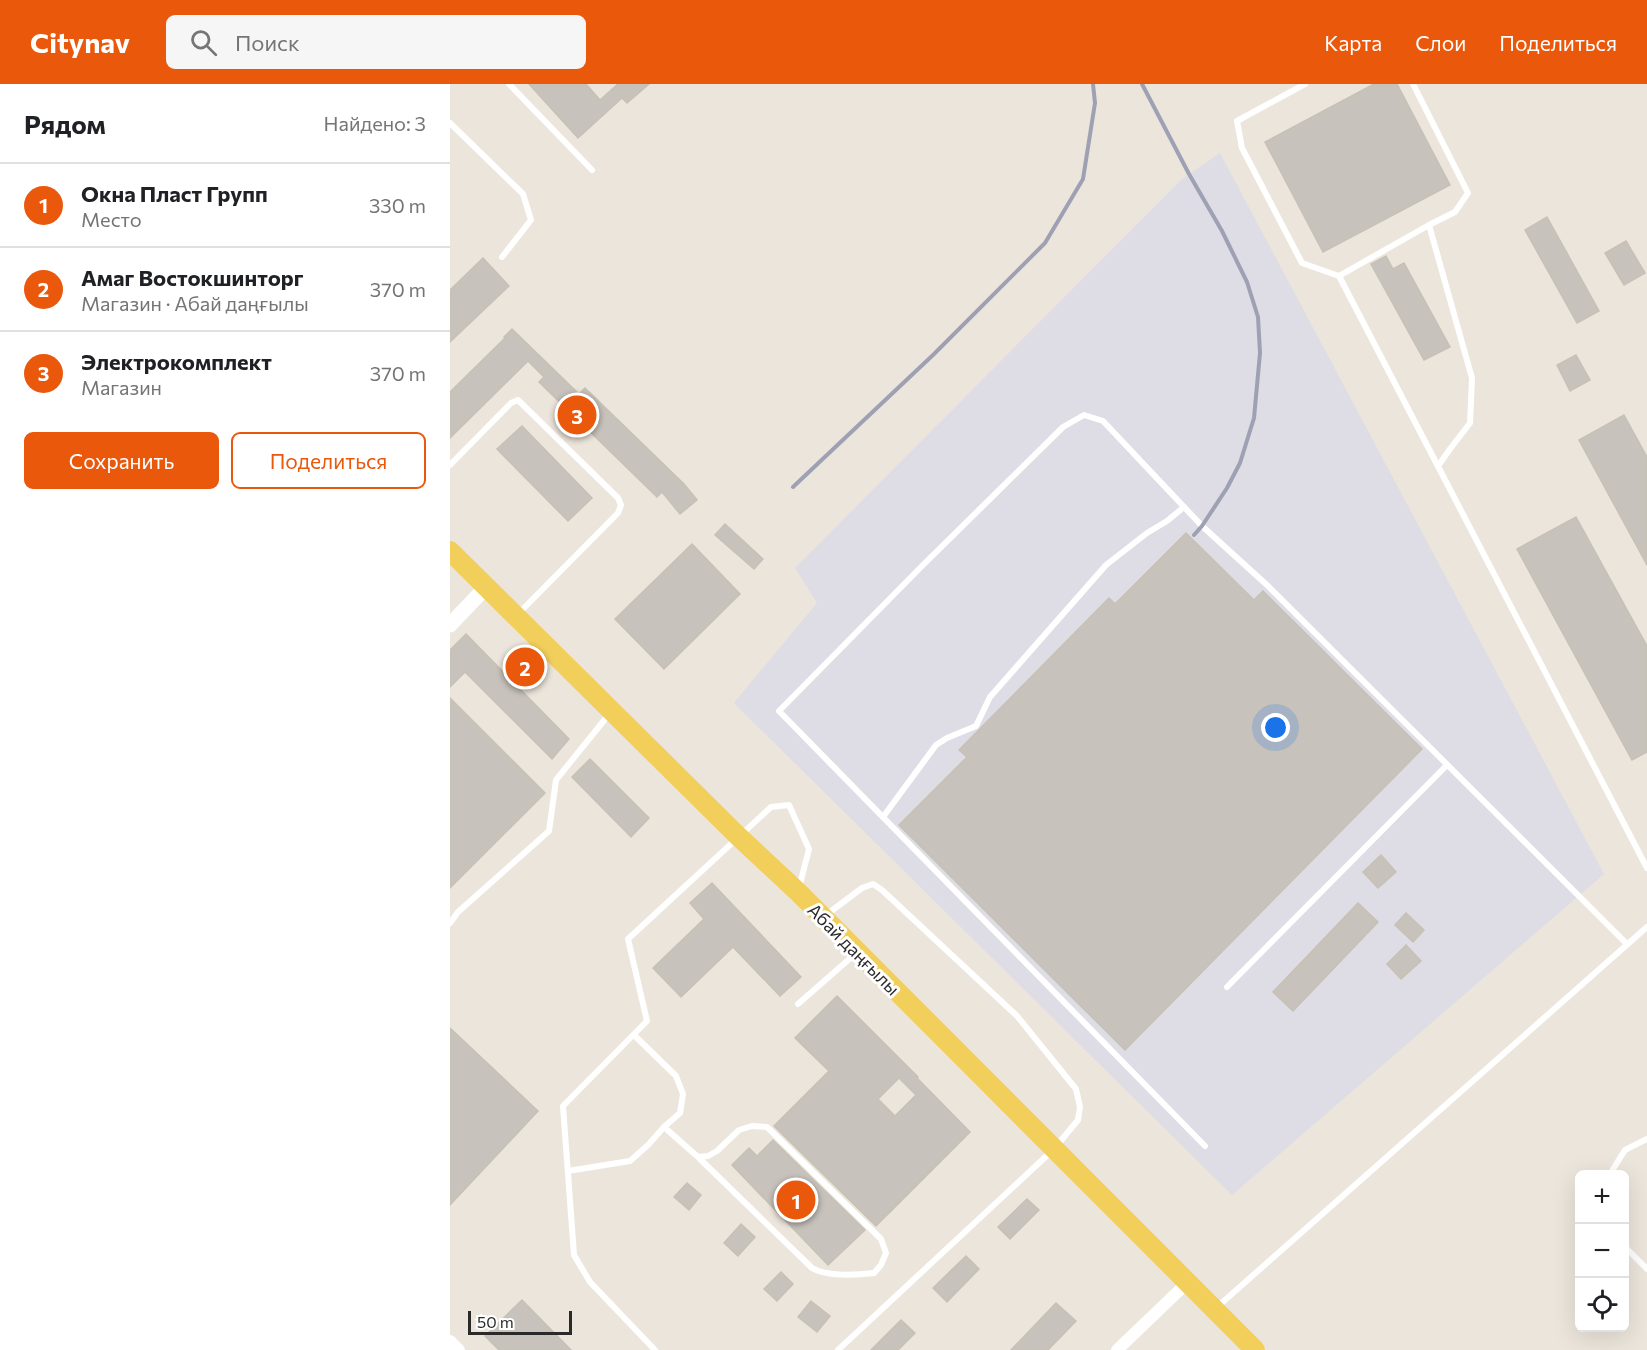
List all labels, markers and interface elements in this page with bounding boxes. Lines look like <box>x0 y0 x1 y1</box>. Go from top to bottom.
search box <box>166 15 586 69</box>
text: Citynav <box>30 25 130 59</box>
icon: search <box>187 26 220 59</box>
text: Поиск <box>235 29 300 56</box>
text: Карта <box>1324 30 1382 55</box>
text: Слои <box>1415 30 1466 55</box>
text: Поделиться <box>1499 30 1617 55</box>
text: Рядом <box>24 108 106 139</box>
text: Найдено: 3 <box>324 111 426 135</box>
text: Окна Пласт Групп <box>81 180 268 207</box>
text: 1 <box>39 193 48 217</box>
text: 330 m <box>369 193 426 217</box>
text: Место <box>81 207 142 231</box>
text: Амаг Востокшинторг <box>81 264 303 291</box>
text: 2 <box>38 277 49 301</box>
text: 370 m <box>370 277 426 301</box>
text: Магазин · Абай даңғылы <box>81 291 309 315</box>
text: Электрокомплект <box>81 348 272 375</box>
text: 3 <box>38 361 49 385</box>
text: 370 m <box>370 361 426 385</box>
text: Магазин <box>81 375 162 399</box>
pin: 3 <box>558 392 596 438</box>
button: Сохранить <box>24 432 219 489</box>
button: Поделиться <box>231 432 426 489</box>
pin: 2 <box>506 644 544 690</box>
your location <box>1261 713 1290 742</box>
street label: Абай даңғылы <box>803 898 905 1000</box>
map controls <box>1575 1170 1629 1332</box>
button: + <box>1575 1170 1629 1224</box>
pin: 1 <box>776 1178 816 1222</box>
button: − <box>1575 1224 1629 1278</box>
button: locate <box>1575 1278 1629 1332</box>
scale bar <box>468 1308 572 1336</box>
text: 50 m <box>477 1312 514 1331</box>

